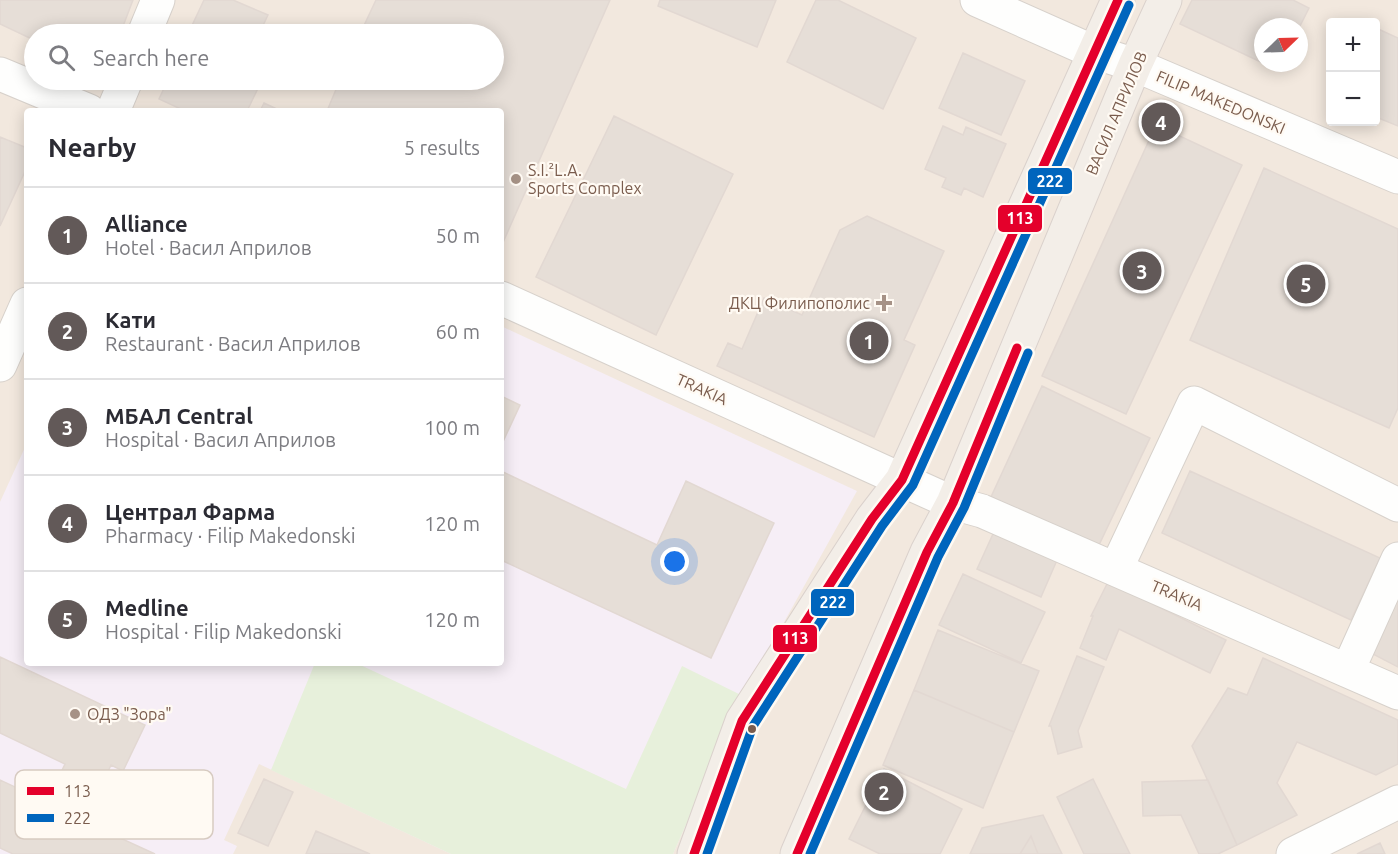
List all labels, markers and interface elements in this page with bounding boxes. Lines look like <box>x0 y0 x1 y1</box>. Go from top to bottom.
north arrow <box>1254 18 1308 72</box>
map controls <box>1326 18 1380 126</box>
button: + <box>1326 18 1380 72</box>
search box <box>24 24 504 90</box>
icon: search <box>45 41 78 74</box>
text: Search here <box>93 45 209 70</box>
street label: ВАСИЛ АПРИЛОВ <box>1082 49 1150 177</box>
street label: FILIP MAKEDONSKI <box>1154 67 1288 137</box>
button: − <box>1326 72 1380 126</box>
pin: 4 <box>1142 100 1180 144</box>
text: Nearby <box>48 133 136 162</box>
text: 5 results <box>404 136 480 159</box>
place label: S.I.²L.A. Sports Complex <box>528 161 642 197</box>
line badge: 222 <box>1027 167 1073 195</box>
marker: S.I.²L.A. Sports Complex <box>509 172 523 186</box>
text: 222 <box>1036 172 1064 190</box>
line badge: 113 <box>997 204 1043 233</box>
text: 113 <box>1006 209 1034 227</box>
text: Alliance <box>105 211 188 236</box>
text: 1 <box>62 224 73 247</box>
text: 50 m <box>436 224 480 247</box>
text: Hotel · Васил Априлов <box>105 236 312 259</box>
pin: 3 <box>1122 248 1162 294</box>
pin: 5 <box>1286 262 1326 306</box>
place label: ДКЦ Филипополис <box>729 294 871 312</box>
marker: ДКЦ Филипополис <box>875 294 893 312</box>
text: Кати <box>105 307 156 332</box>
pin: 1 <box>850 318 888 364</box>
text: 2 <box>62 320 73 343</box>
text: 60 m <box>436 320 480 343</box>
text: Restaurant · Васил Априлов <box>105 332 361 355</box>
street label: TRAKIA <box>674 370 731 408</box>
text: МБАЛ Central <box>105 403 253 428</box>
text: 3 <box>62 416 73 439</box>
text: 100 m <box>424 416 480 439</box>
text: Hospital · Васил Априлов <box>105 428 336 451</box>
text: Централ Фарма <box>105 499 275 524</box>
text: 4 <box>62 512 73 535</box>
text: 120 m <box>424 512 480 535</box>
text: Pharmacy · Filip Makedonski <box>105 524 356 547</box>
your location <box>660 547 689 576</box>
street label: TRAKIA <box>1149 576 1206 614</box>
line badge: 222 <box>810 588 855 617</box>
text: 222 <box>819 593 847 611</box>
text: Medline <box>105 595 189 620</box>
text: 5 <box>62 608 73 631</box>
text: 120 m <box>424 608 480 631</box>
text: Hospital · Filip Makedonski <box>105 620 342 643</box>
line badge: 113 <box>772 624 818 653</box>
text: 113 <box>781 629 809 647</box>
place label: ОДЗ "Зора" <box>87 705 172 723</box>
marker: ОДЗ "Зора" <box>68 707 82 721</box>
unlabelled marker <box>746 723 758 735</box>
legend <box>15 770 213 839</box>
pin: 2 <box>864 770 904 814</box>
text: 113 <box>64 782 91 800</box>
text: 222 <box>64 809 91 827</box>

